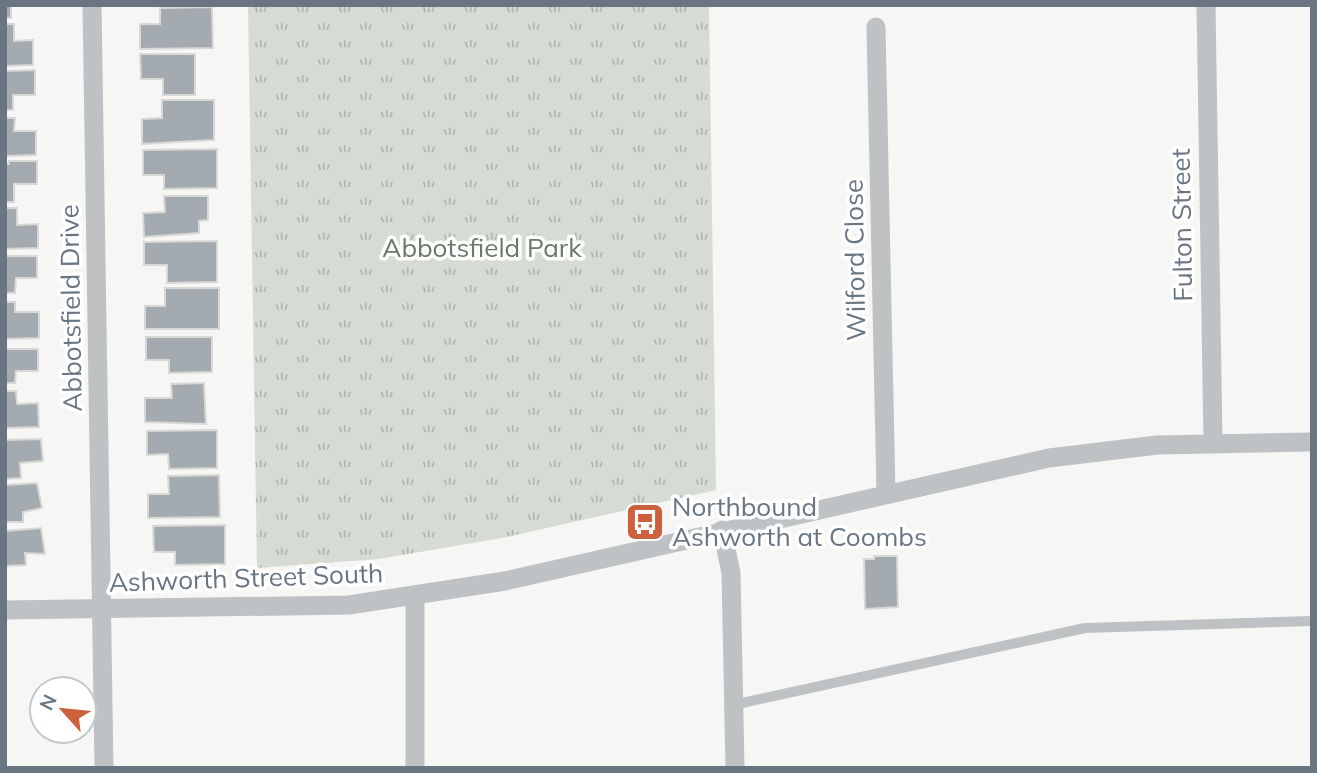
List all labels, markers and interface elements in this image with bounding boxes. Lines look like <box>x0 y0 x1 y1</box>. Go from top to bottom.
street label: Fulton Street <box>1164 148 1199 302</box>
street label: Wilford Close <box>837 179 872 341</box>
street label: Abbotsfield Drive <box>52 204 89 412</box>
park label: Abbotsfield Park <box>382 231 582 264</box>
place label: Northbound Ashworth at Coombs <box>672 490 927 553</box>
bus stop icon: Northbound Ashworth at Coombs <box>624 501 666 543</box>
street label: Ashworth Street South <box>108 556 384 599</box>
north arrow <box>28 675 98 745</box>
text: N <box>34 690 62 714</box>

